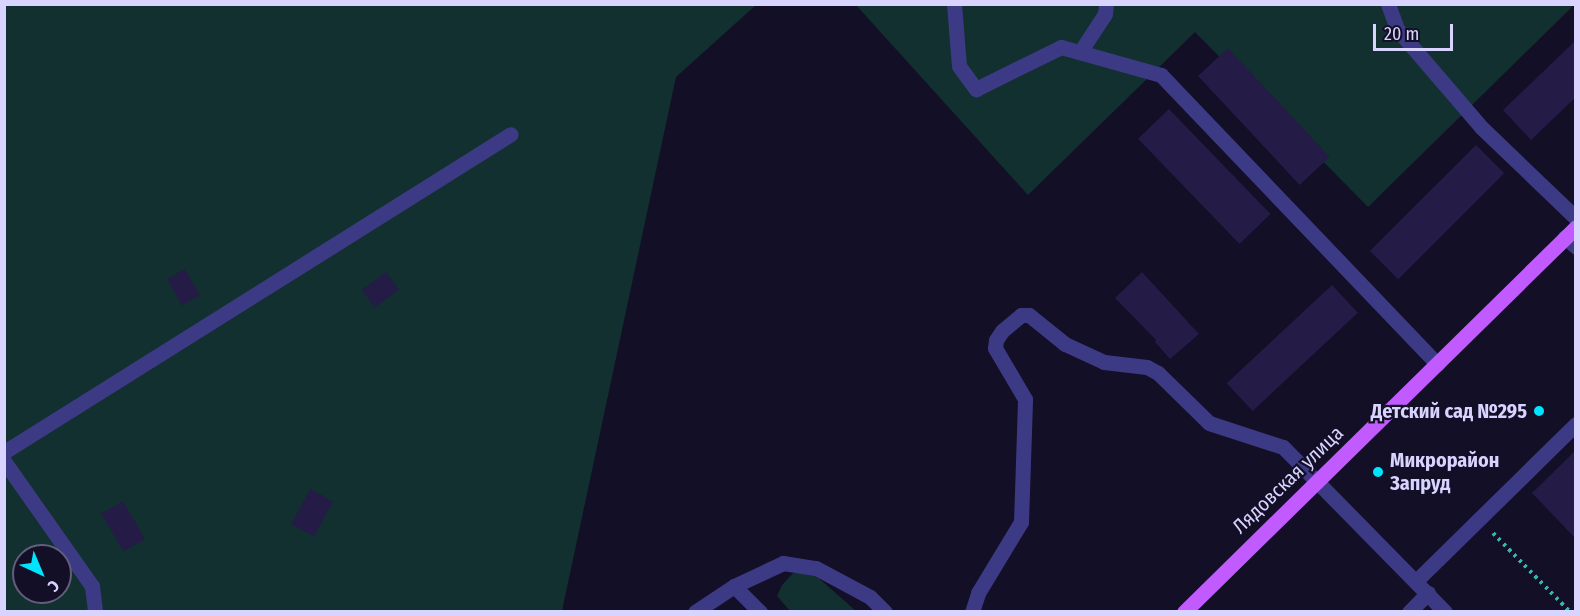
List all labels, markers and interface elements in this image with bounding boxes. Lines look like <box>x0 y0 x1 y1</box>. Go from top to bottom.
scale bar <box>1376 12 1456 50</box>
text: 20 m <box>1384 23 1419 45</box>
place label: Детский сад №295 <box>1371 399 1527 423</box>
marker: Детский сад №295 <box>1532 404 1546 418</box>
street label: Лядовская улица <box>1228 421 1348 539</box>
place label: Микрорайон Запруд <box>1390 448 1499 495</box>
marker: Микрорайон Запруд <box>1371 465 1385 479</box>
north arrow <box>12 544 72 604</box>
text: С <box>44 576 63 596</box>

